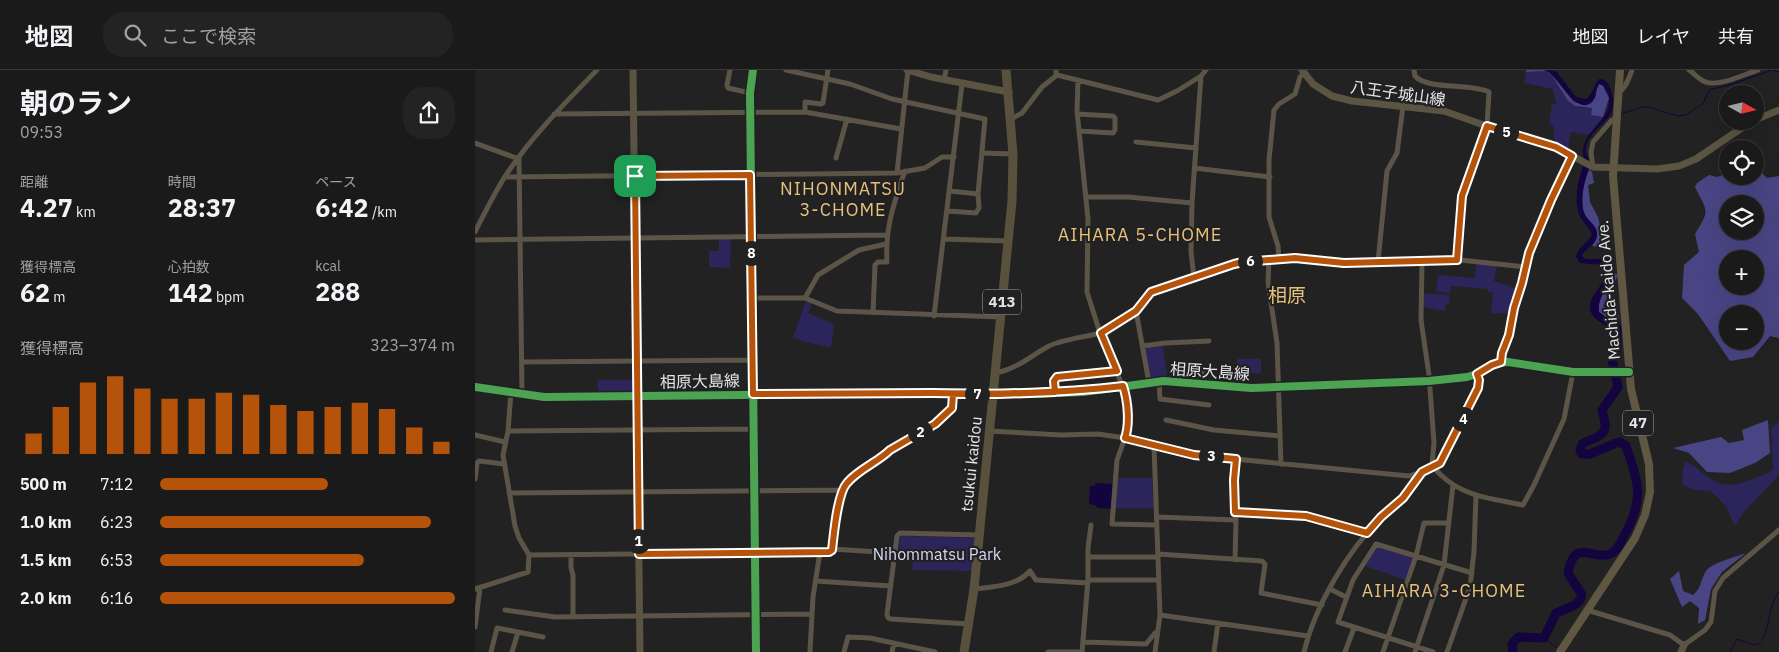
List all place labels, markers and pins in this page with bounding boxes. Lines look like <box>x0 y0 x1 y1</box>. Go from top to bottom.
pin: 5 <box>1493 120 1519 144</box>
pin <box>614 155 656 197</box>
pin: 8 <box>739 240 763 266</box>
pin: 6 <box>1237 248 1263 274</box>
pin: 7 <box>965 382 989 406</box>
pin: 4 <box>1451 406 1475 432</box>
pin: 2 <box>907 420 933 444</box>
pin: 3 <box>1199 444 1223 468</box>
pin: 1 <box>625 528 651 554</box>

